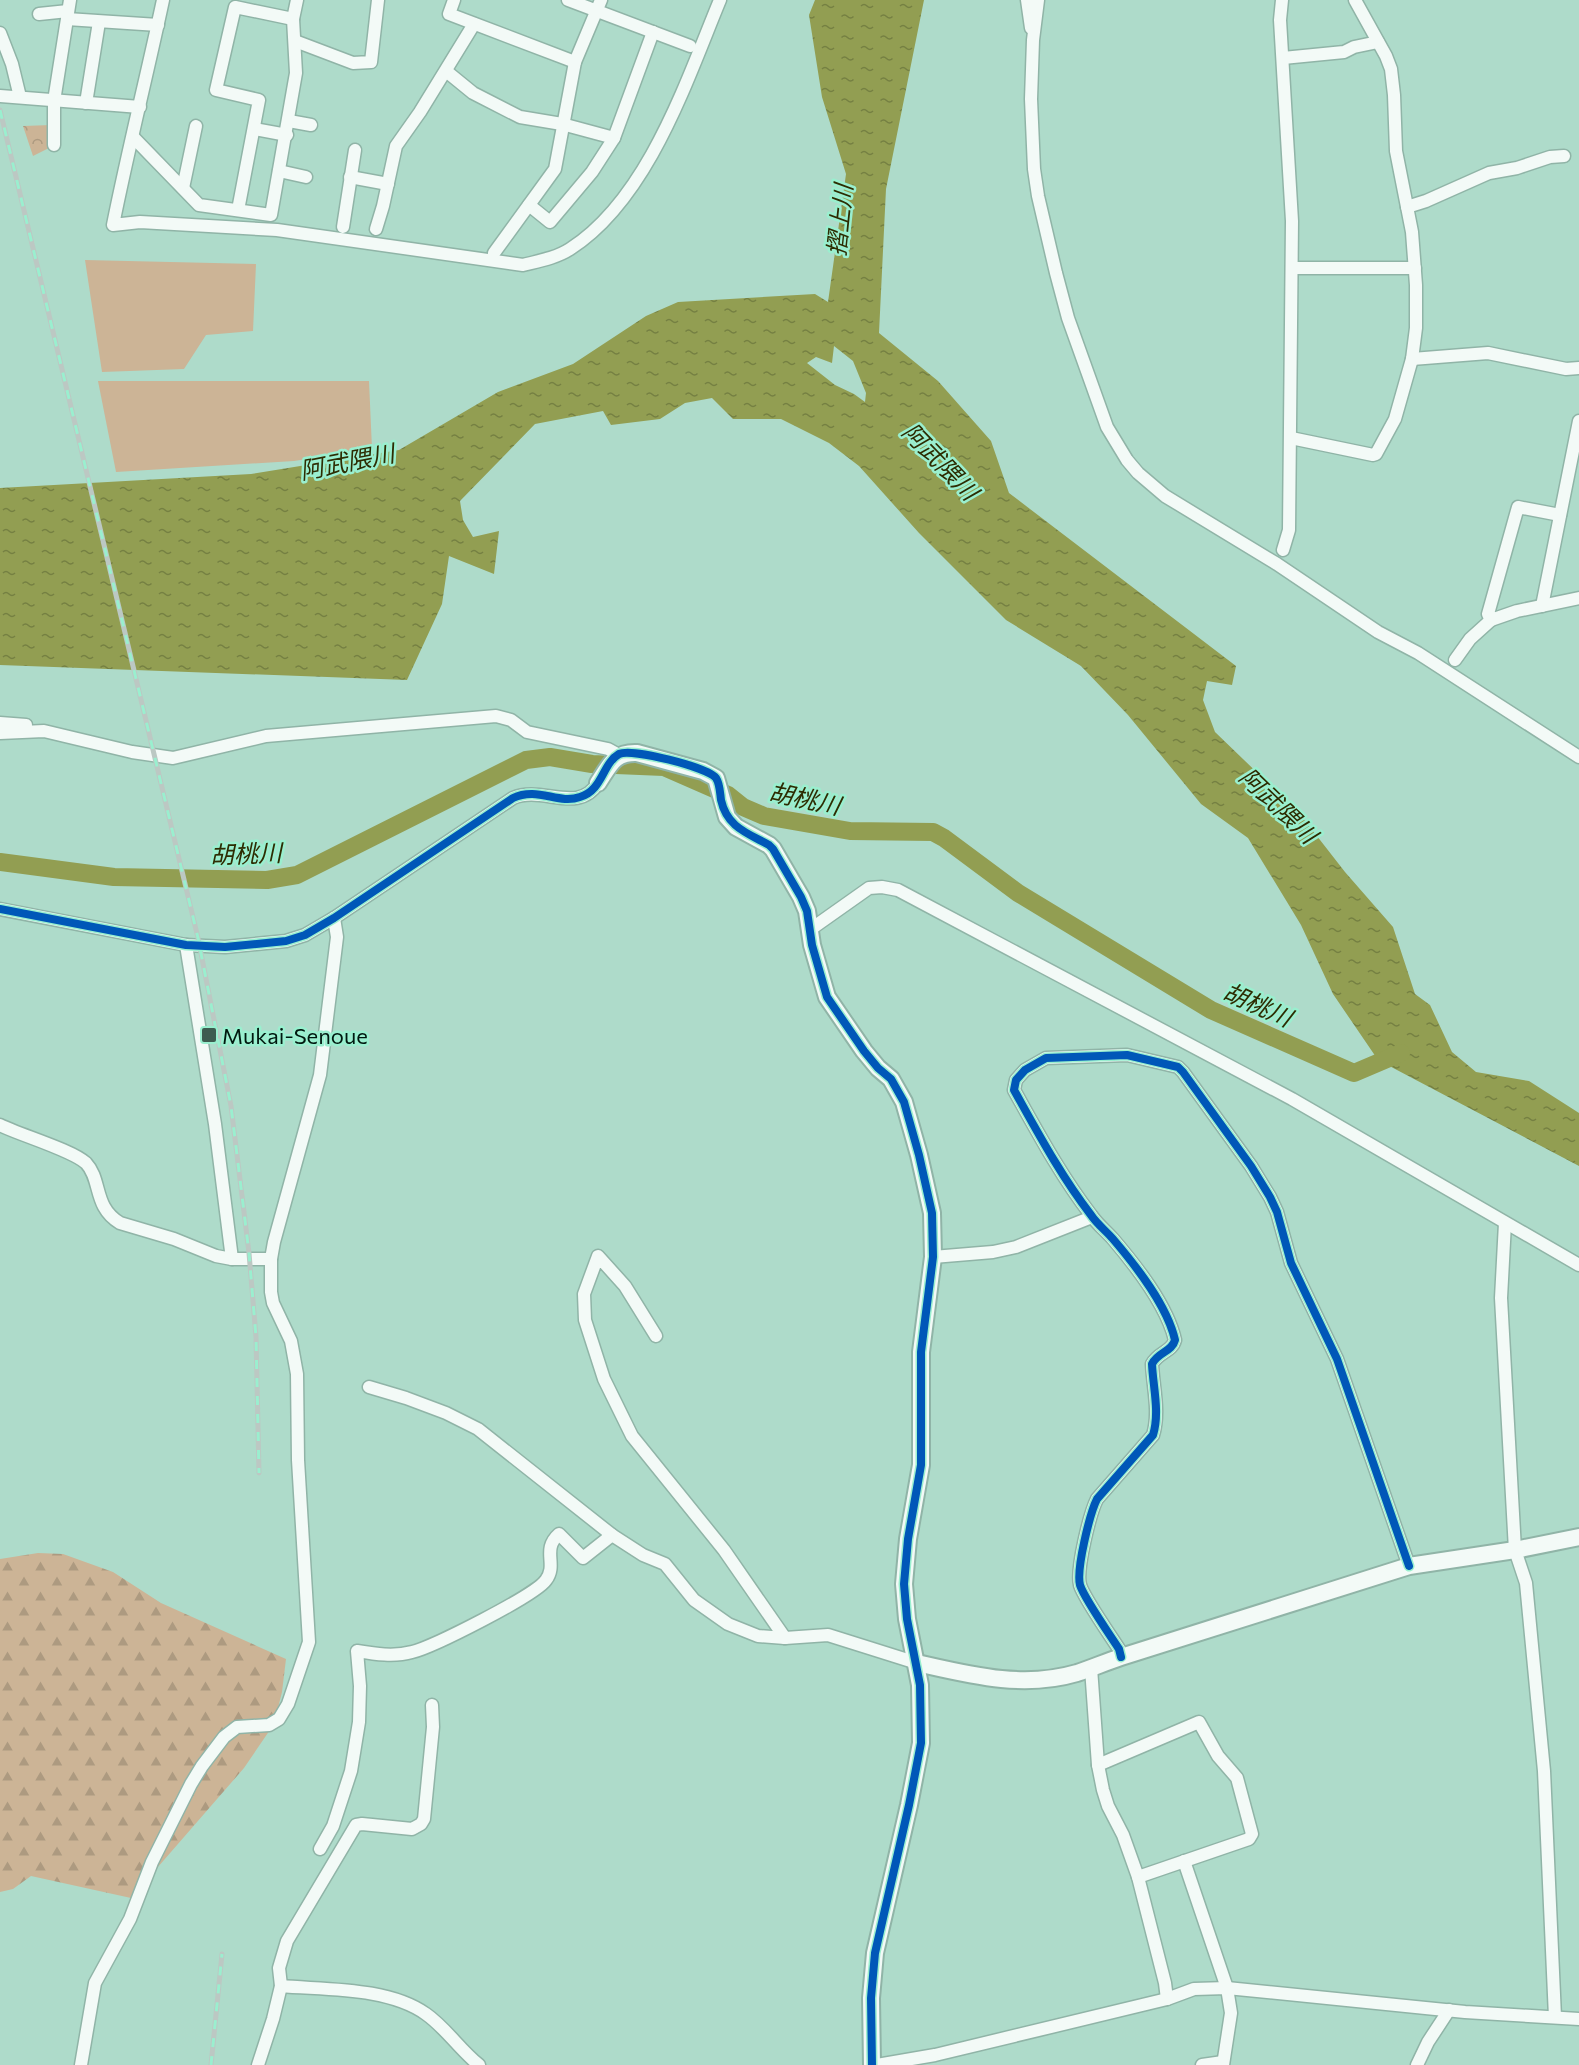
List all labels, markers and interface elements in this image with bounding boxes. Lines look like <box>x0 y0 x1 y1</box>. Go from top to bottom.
water label: 摺上川 <box>821 180 857 257</box>
water label: 阿武隈川 <box>897 416 987 508</box>
water label: 阿武隈川 <box>297 437 400 484</box>
water label: 阿武隈川 <box>1234 761 1326 851</box>
water label: 胡桃川 <box>767 776 846 820</box>
water label: 胡桃川 <box>210 837 285 869</box>
water label: 胡桃川 <box>1219 976 1300 1033</box>
place label: Mukai-Senoue <box>222 1022 368 1049</box>
marker: Mukai-Senoue <box>200 1026 218 1044</box>

